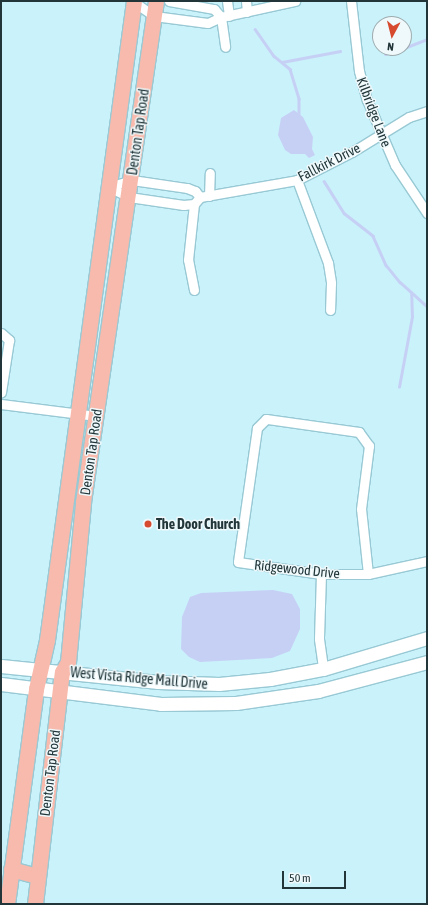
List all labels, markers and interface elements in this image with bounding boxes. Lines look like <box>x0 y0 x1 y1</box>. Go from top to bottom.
north arrow <box>372 16 412 56</box>
text: N <box>387 41 395 53</box>
street label: Kilbridge Lane <box>353 75 395 149</box>
street label: Denton Tap Road <box>124 88 152 176</box>
street label: Fallkirk Drive <box>295 139 363 185</box>
street label: Denton Tap Road <box>77 408 105 496</box>
place label: The Door Church <box>156 516 240 532</box>
marker: The Door Church <box>143 519 153 529</box>
street label: Ridgewood Drive <box>253 556 341 582</box>
street label: West Vista Ridge Mall Drive <box>70 664 208 692</box>
street label: Denton Tap Road <box>36 729 64 817</box>
scale bar <box>284 863 348 889</box>
text: 50 m <box>289 871 311 885</box>

